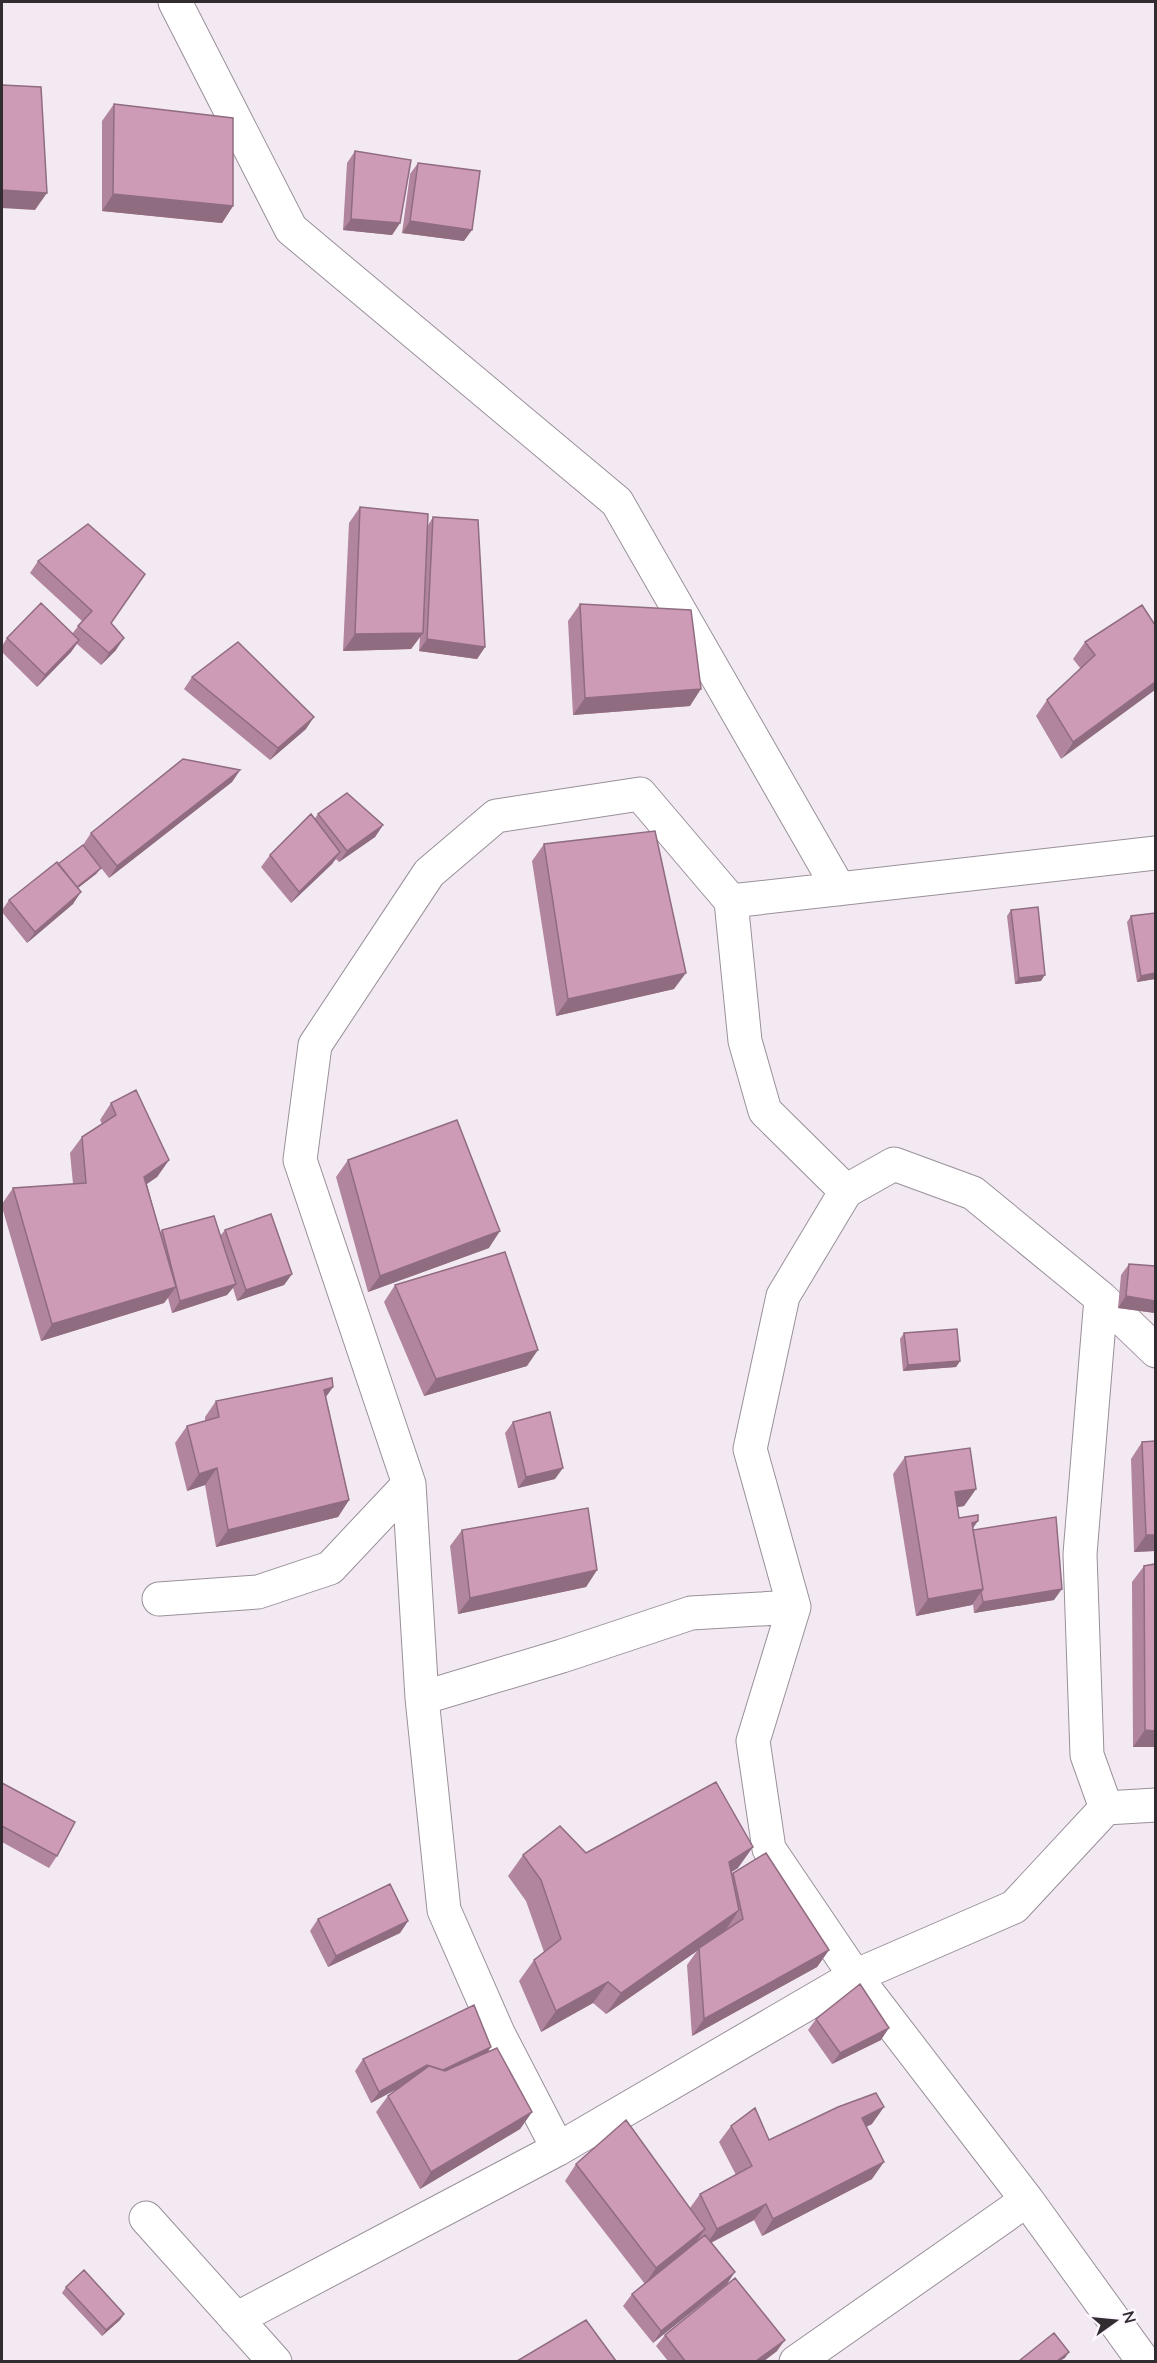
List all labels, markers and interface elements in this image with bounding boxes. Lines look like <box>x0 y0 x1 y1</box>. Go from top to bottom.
north arrow <box>1085 2291 1145 2351</box>
text: N <box>1118 2309 1141 2326</box>

